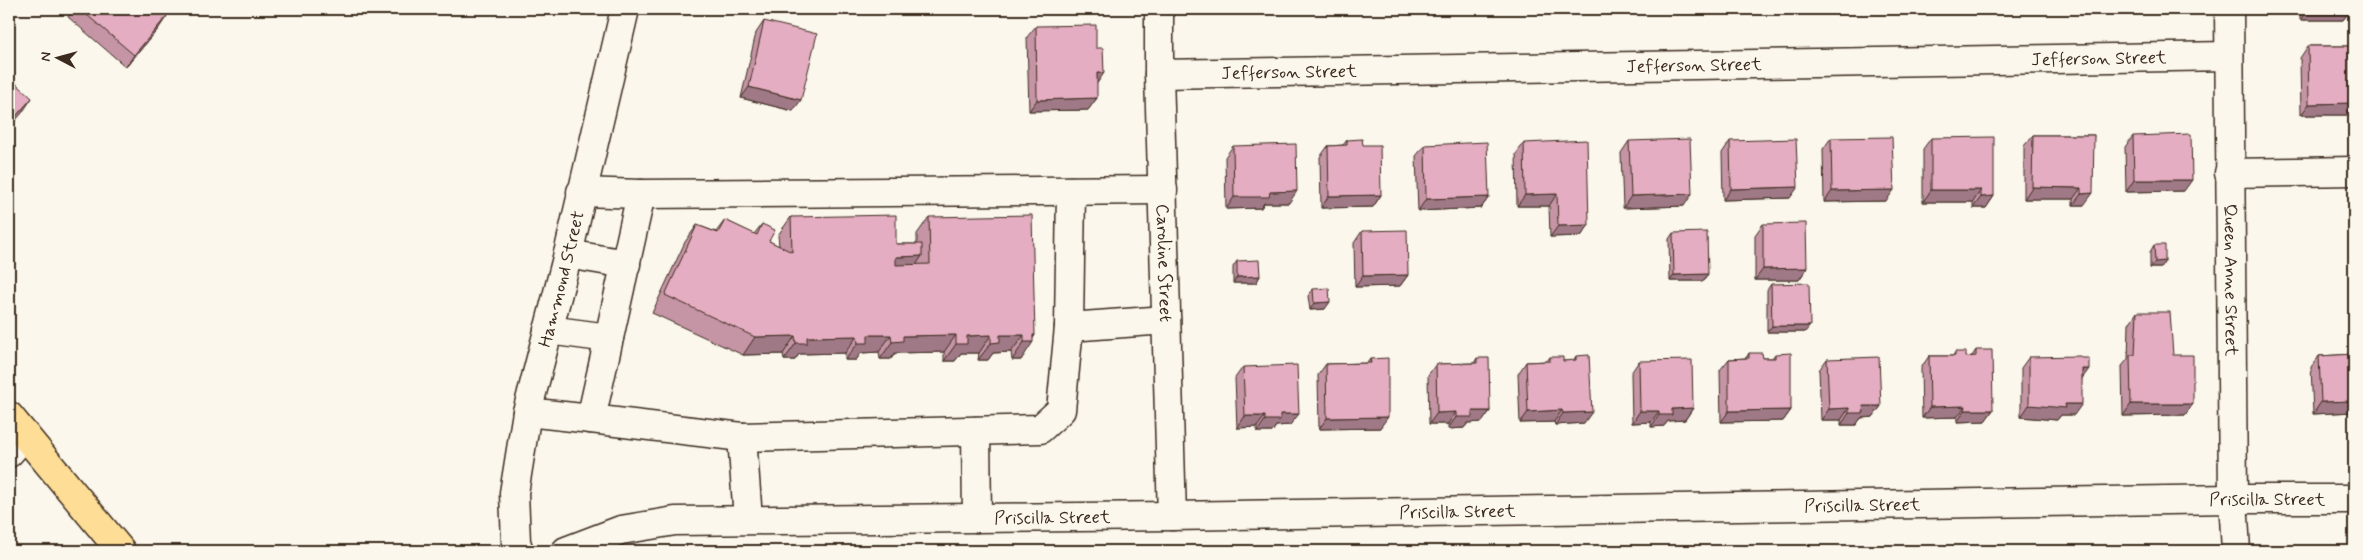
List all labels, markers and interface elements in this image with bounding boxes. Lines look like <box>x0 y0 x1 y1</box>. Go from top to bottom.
north arrow <box>32 32 82 82</box>
street label: Jefferson Street <box>2031 46 2167 72</box>
text: N <box>37 51 56 62</box>
street label: Jefferson Street <box>1626 53 1762 79</box>
street label: Jefferson Street <box>1221 60 1357 86</box>
street label: Caroline Street <box>1150 203 1177 323</box>
street label: Queen Anne Street <box>2218 204 2243 357</box>
street label: Hammond Street <box>533 208 591 350</box>
street label: Priscilla Street <box>2209 488 2326 512</box>
street label: Priscilla Street <box>1804 493 1921 519</box>
street label: Priscilla Street <box>1399 499 1516 525</box>
street label: Priscilla Street <box>994 506 1111 531</box>

